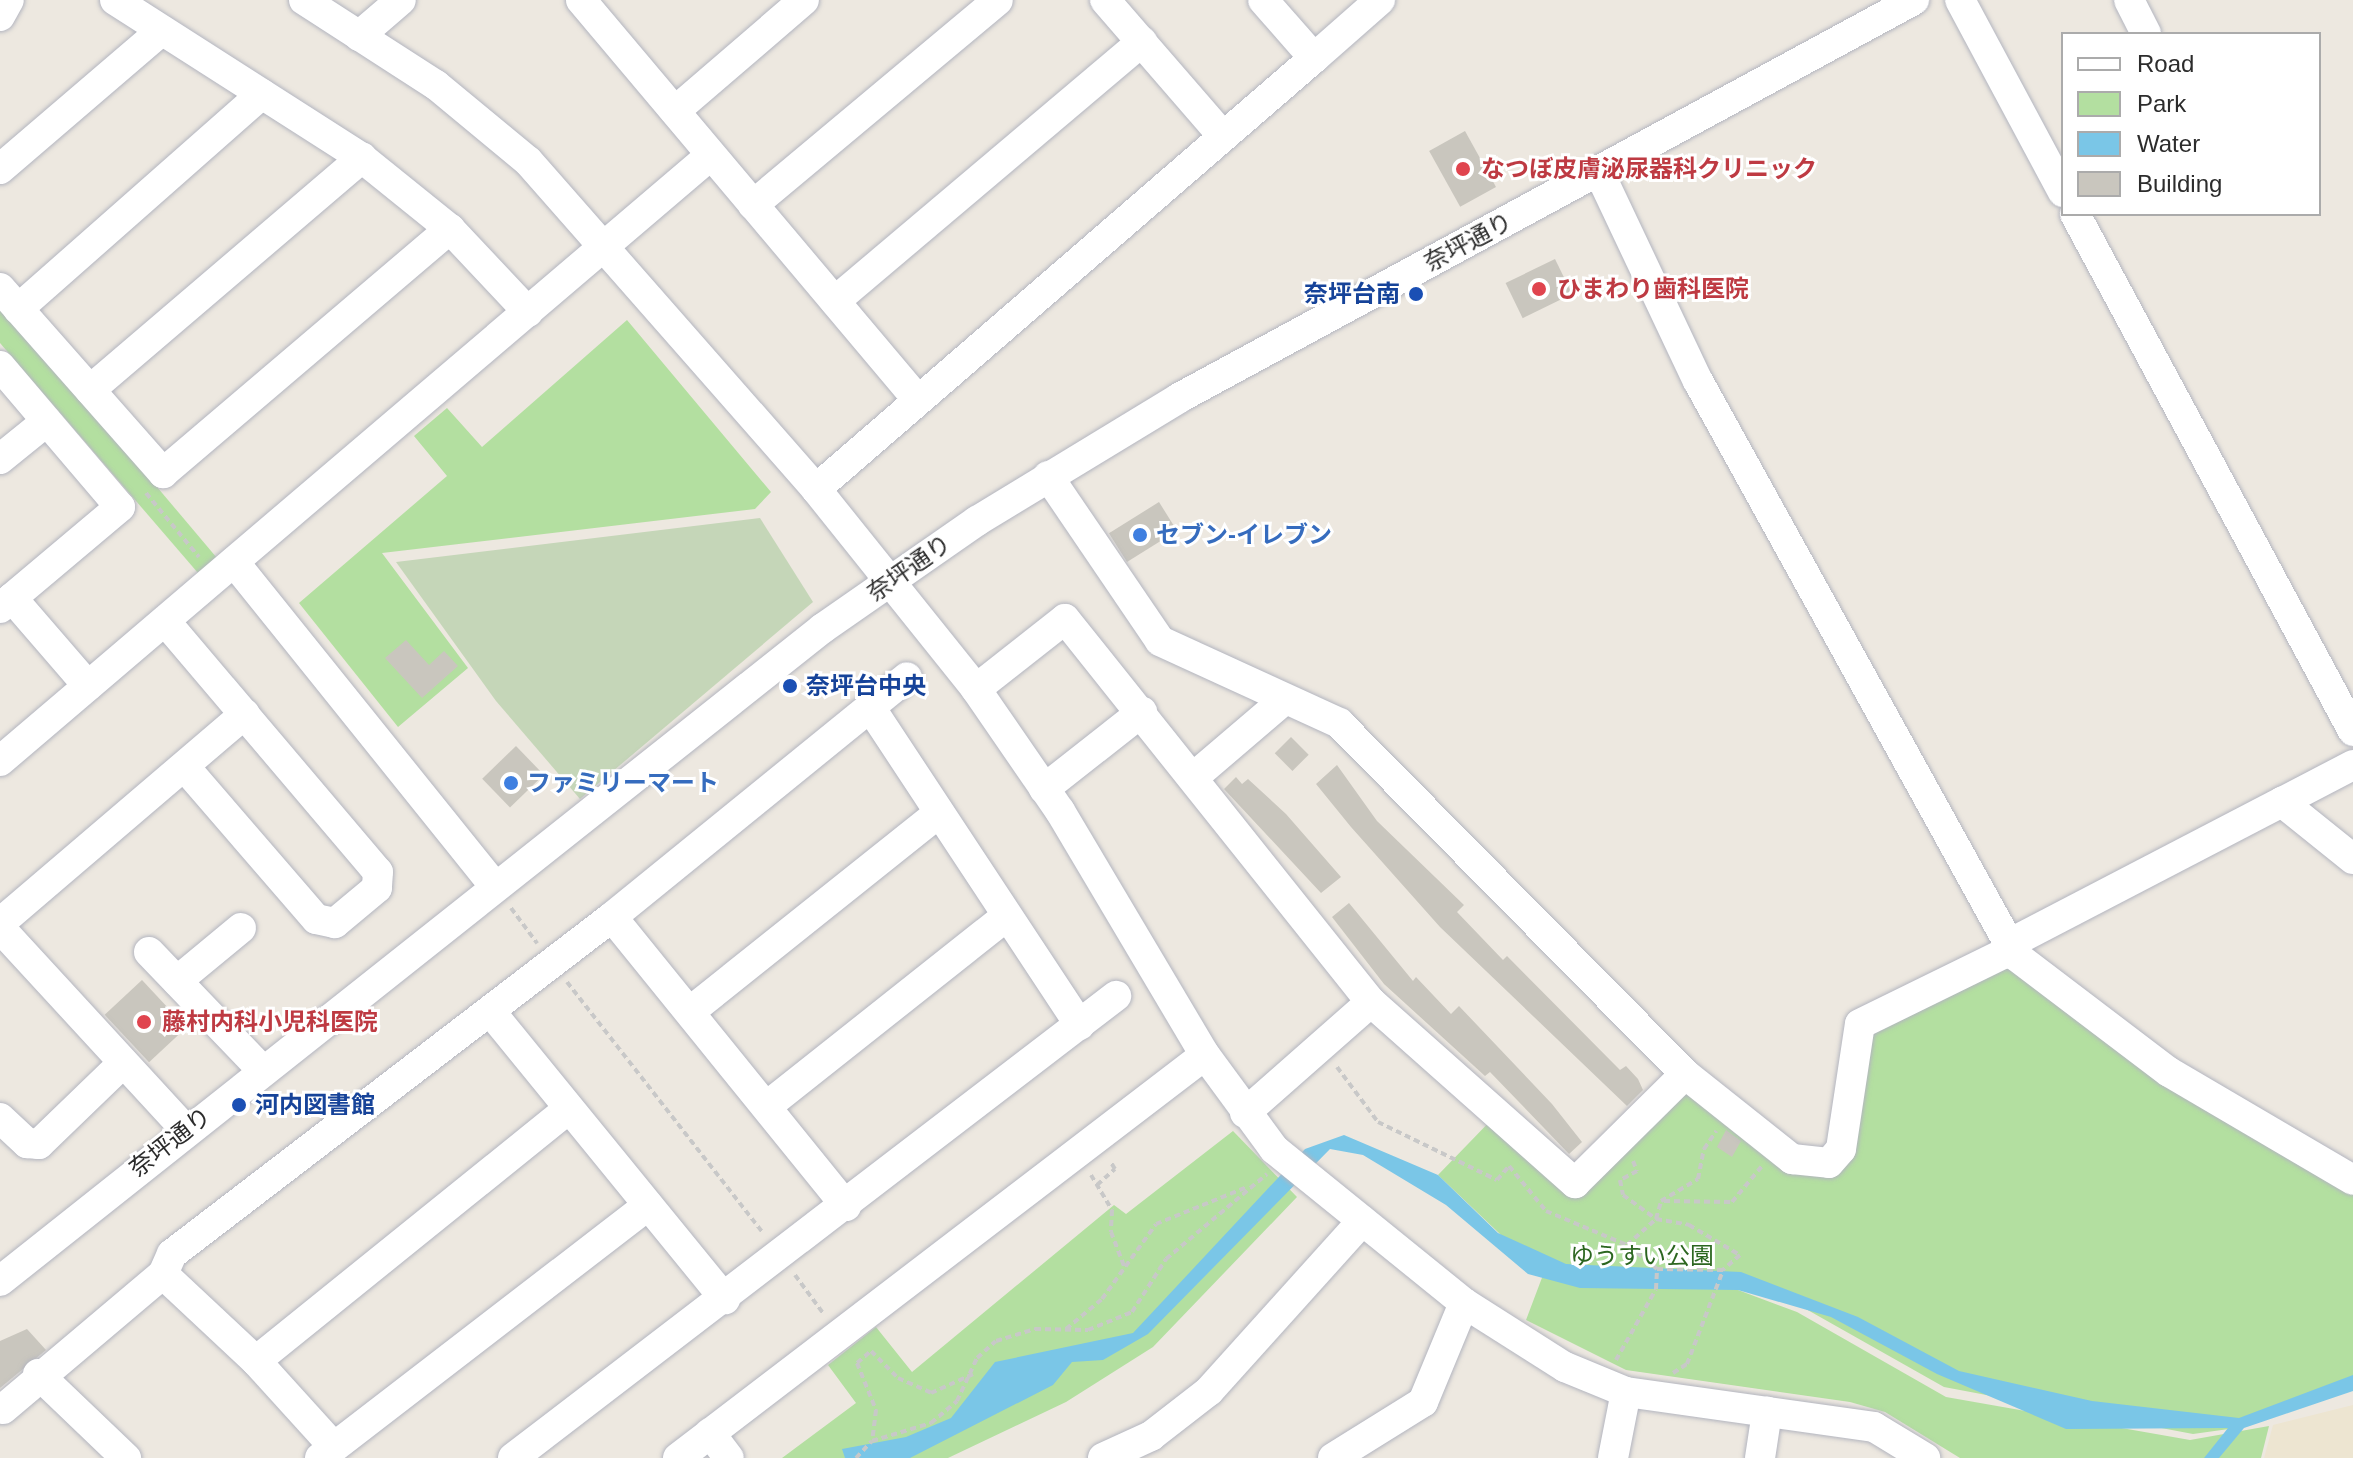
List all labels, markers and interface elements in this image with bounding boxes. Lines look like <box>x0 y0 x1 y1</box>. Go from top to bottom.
legend <box>2061 32 2321 216</box>
text: Road <box>2137 50 2194 77</box>
text: Park <box>2137 90 2186 117</box>
text: Water <box>2137 130 2200 157</box>
place label: なつぼ皮膚泌尿器科クリニック <box>1481 155 1817 183</box>
marker: なつぼ皮膚泌尿器科クリニック <box>1452 158 1474 180</box>
text: Building <box>2137 170 2222 197</box>
street label: 奈坪通り <box>1419 207 1517 277</box>
place label: ひまわり歯科医院 <box>1557 275 1749 303</box>
marker: ひまわり歯科医院 <box>1528 278 1550 300</box>
place label: 奈坪台南 <box>1304 280 1400 308</box>
marker: 奈坪台南 <box>1407 285 1425 303</box>
place label: セブン-イレブン <box>1156 521 1332 549</box>
marker: セブン-イレブン <box>1131 526 1149 544</box>
street label: 奈坪通り <box>861 529 957 607</box>
place label: 奈坪台中央 <box>806 672 926 700</box>
marker: 奈坪台中央 <box>781 677 799 695</box>
place label: ファミリーマート <box>527 769 719 797</box>
marker: ファミリーマート <box>502 774 520 792</box>
place label: 藤村内科小児科医院 <box>162 1008 378 1036</box>
marker: 藤村内科小児科医院 <box>133 1011 155 1033</box>
place label: 河内図書館 <box>255 1091 375 1119</box>
marker: 河内図書館 <box>230 1096 248 1114</box>
street label: 奈坪通り <box>123 1101 217 1183</box>
park label: ゆうすい公園 <box>1570 1242 1714 1270</box>

